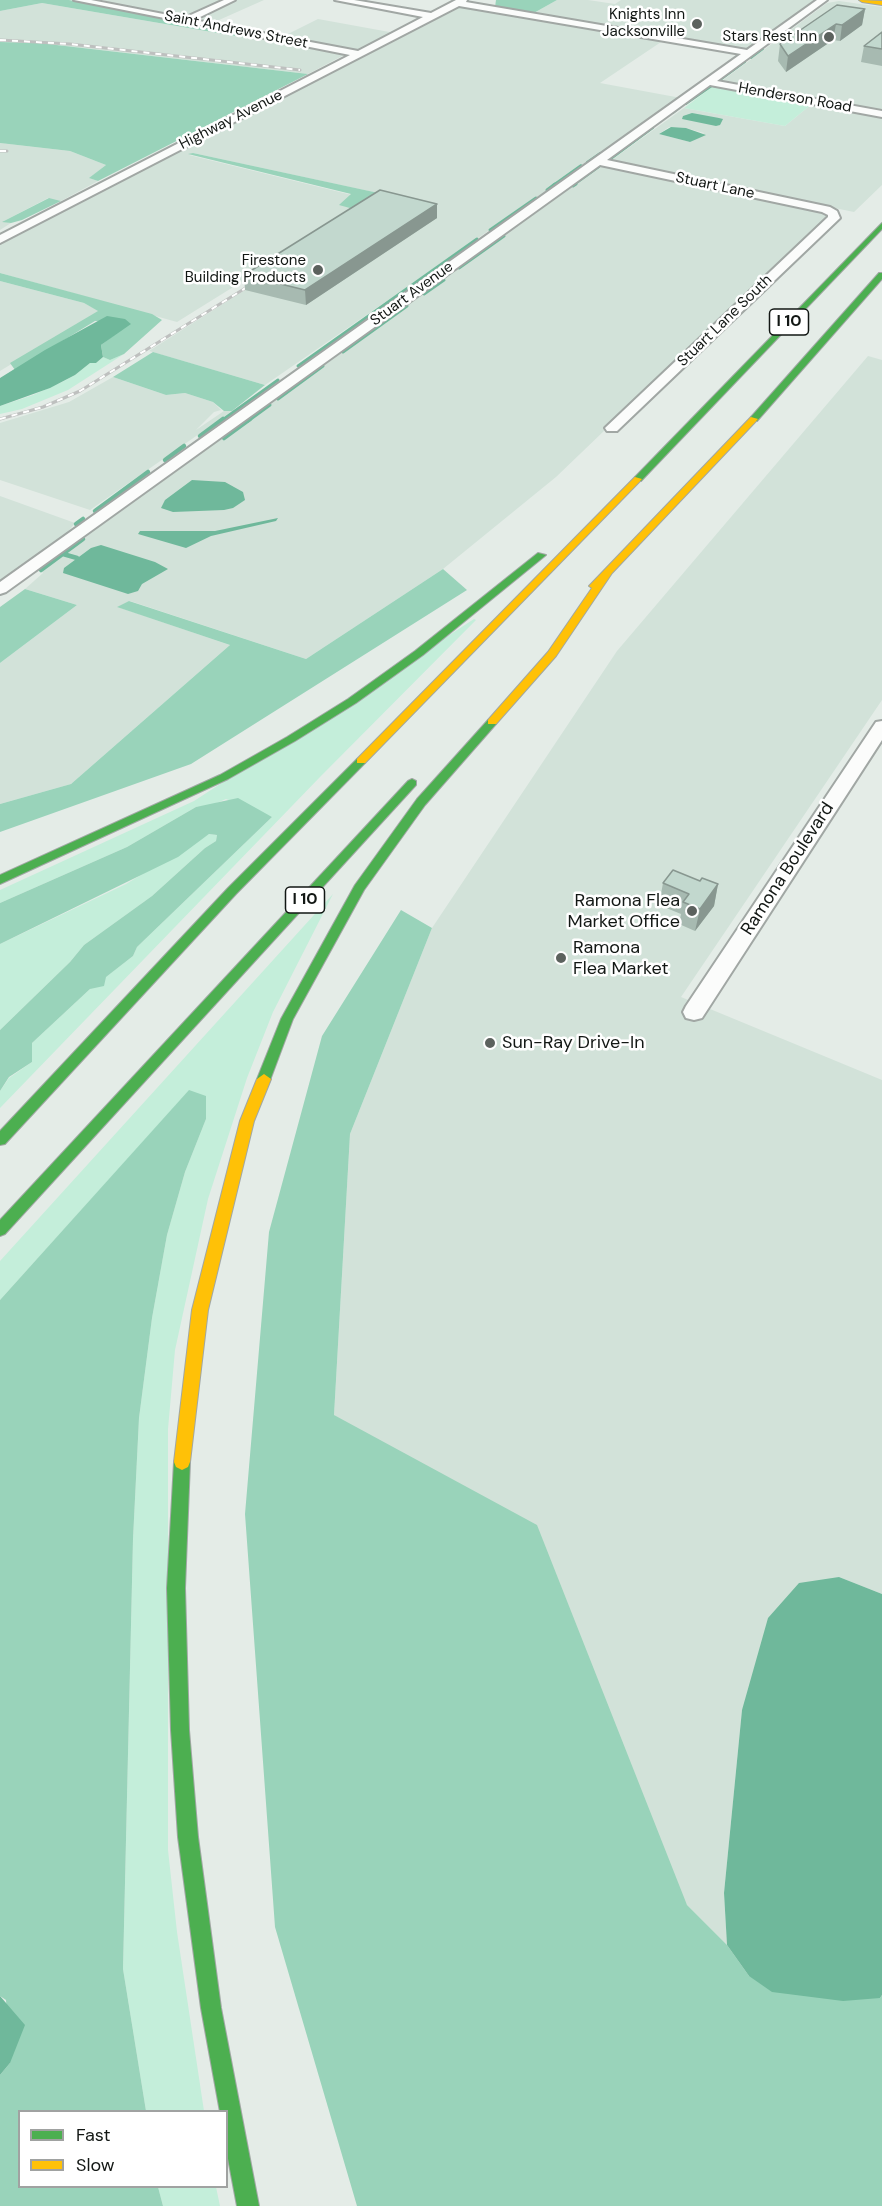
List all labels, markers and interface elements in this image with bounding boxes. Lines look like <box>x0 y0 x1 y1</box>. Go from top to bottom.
place label: Knights Inn Jacksonville <box>602 6 685 41</box>
street label: Saint Andrews Street <box>163 7 309 53</box>
marker: Knights Inn Jacksonville <box>690 17 704 31</box>
place label: Stars Rest Inn <box>722 28 817 46</box>
marker: Stars Rest Inn <box>822 30 836 44</box>
street label: Henderson Road <box>737 79 853 117</box>
street label: Highway Avenue <box>176 86 286 154</box>
street label: Stuart Lane <box>674 169 756 203</box>
place label: Firestone Building Products <box>185 252 306 287</box>
street label: Stuart Avenue <box>367 258 457 330</box>
marker: Firestone Building Products <box>311 263 325 277</box>
street label: Stuart Lane South <box>674 271 776 371</box>
road number: I 10 <box>770 309 808 335</box>
street label: Ramona Boulevard <box>737 799 839 939</box>
road number: I 10 <box>286 887 324 913</box>
place label: Ramona Flea Market Office <box>568 890 680 932</box>
marker: Ramona Flea Market Office <box>685 904 699 918</box>
place label: Ramona Flea Market <box>573 937 668 980</box>
marker: Ramona Flea Market <box>554 951 568 965</box>
place label: Sun-Ray Drive-In <box>502 1032 644 1054</box>
marker: Sun-Ray Drive-In <box>483 1036 497 1050</box>
legend <box>18 2110 228 2188</box>
text: Fast <box>76 2123 111 2147</box>
text: Slow <box>76 2153 115 2177</box>

